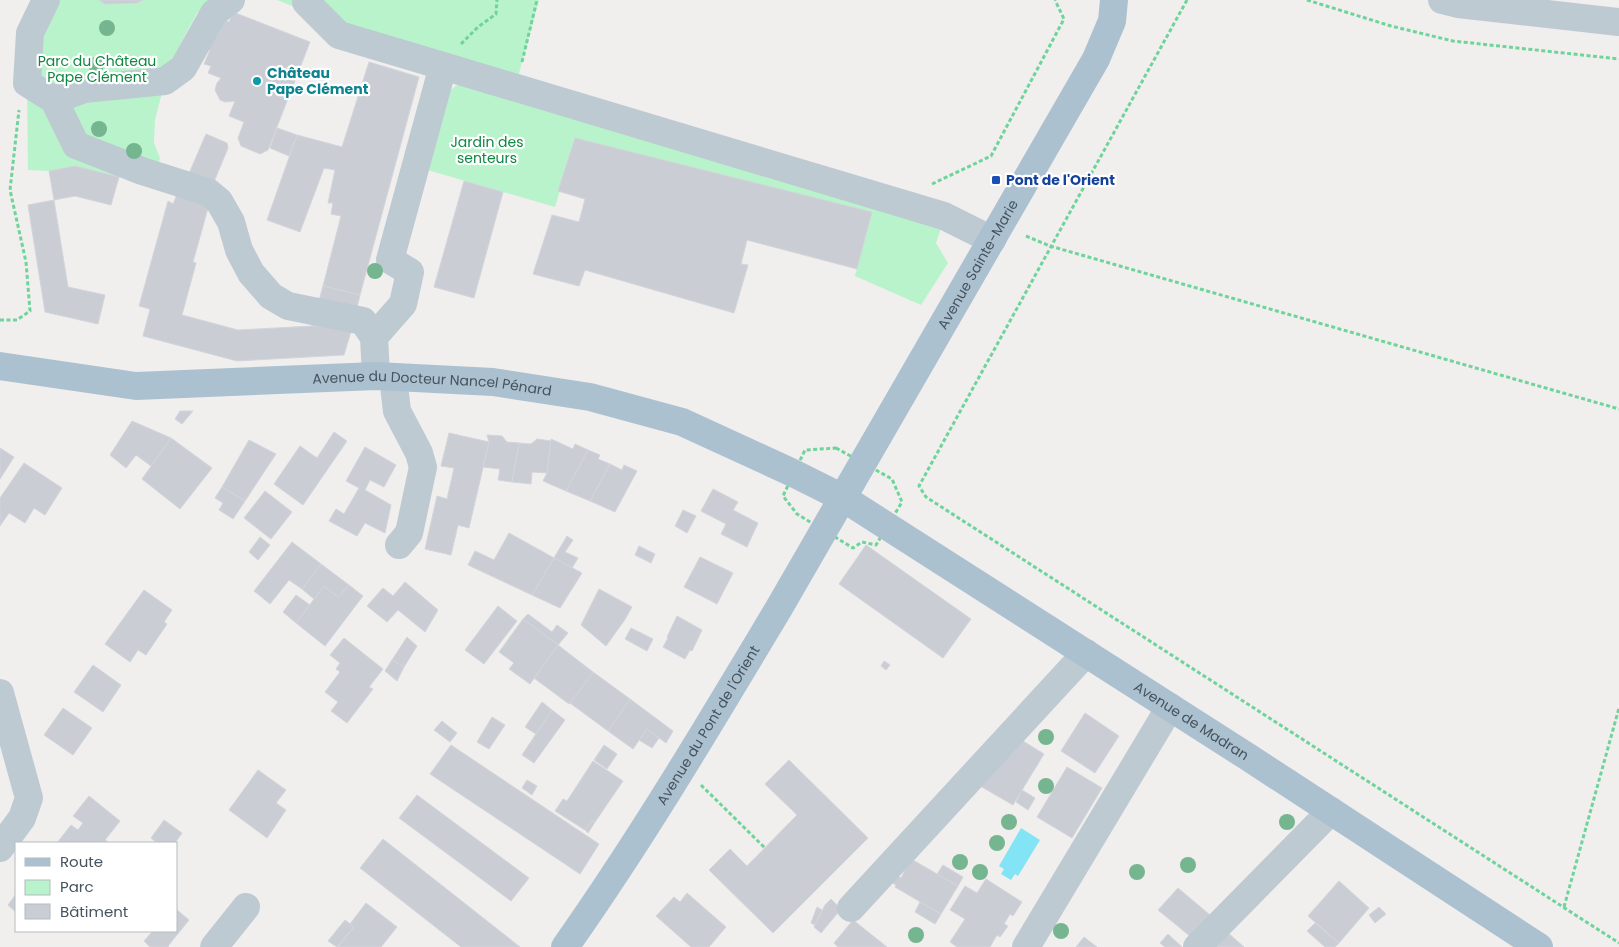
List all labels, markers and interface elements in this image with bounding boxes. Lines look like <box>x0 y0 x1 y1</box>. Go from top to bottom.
park label: Parc du Château Pape Clément <box>38 51 156 87</box>
place label: Château Pape Clément <box>267 63 369 99</box>
marker: Château Pape Clément <box>251 75 263 87</box>
park label: Jardin des senteurs <box>450 132 524 168</box>
place label: Pont de l'Orient <box>1006 170 1115 190</box>
marker: Pont de l'Orient <box>990 174 1002 186</box>
street label: Avenue Sainte-Marie <box>933 195 1023 333</box>
street label: Avenue du Docteur Nancel Pénard <box>312 366 553 401</box>
street label: Avenue du Pont de l'Orient <box>652 642 764 809</box>
street label: Avenue de Madran <box>1130 677 1253 765</box>
legend <box>15 842 178 932</box>
text: Route <box>60 851 103 872</box>
text: Parc <box>60 876 94 897</box>
text: Bâtiment <box>60 901 128 922</box>

